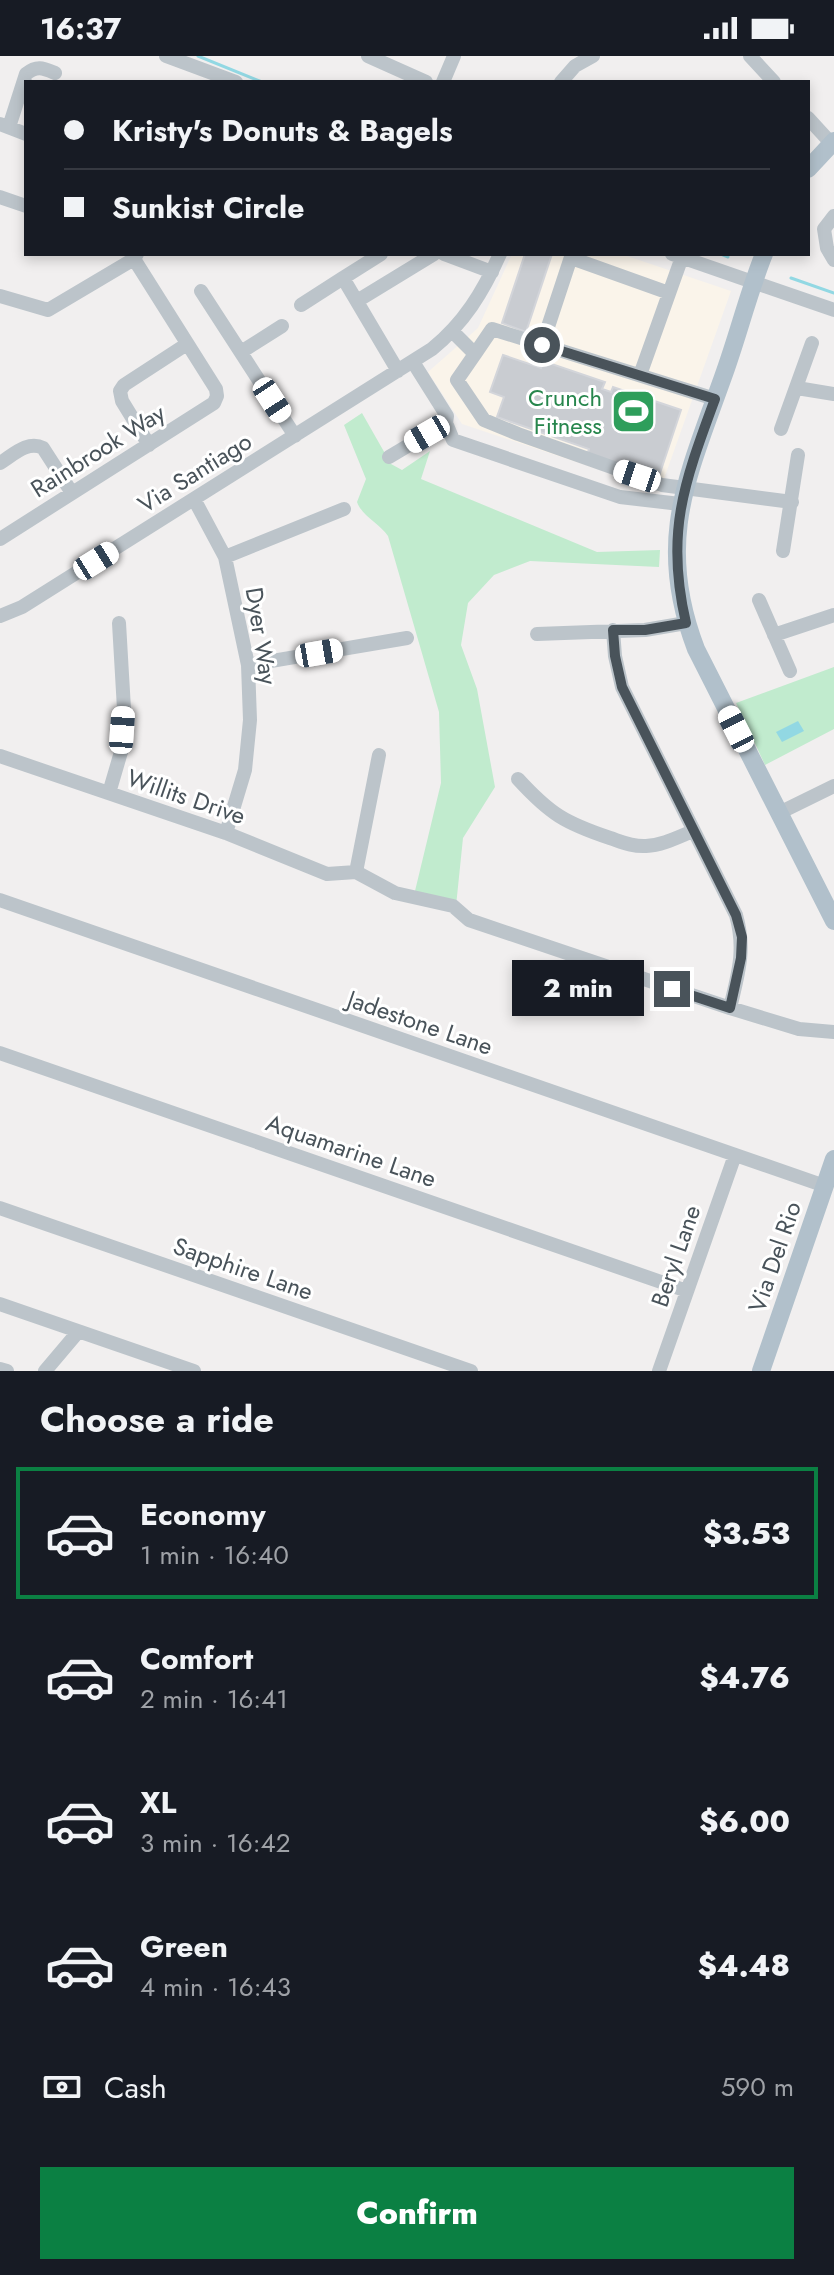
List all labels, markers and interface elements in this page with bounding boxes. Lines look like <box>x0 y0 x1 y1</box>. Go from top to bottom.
text: 16:37 <box>40 7 121 50</box>
text: Kristy's Donuts & Bagels <box>112 109 453 152</box>
text: Sunkist Circle <box>112 186 304 229</box>
route start <box>524 327 560 363</box>
car <box>249 373 295 427</box>
place label: Crunch Fitness <box>528 380 602 443</box>
sports icon: Crunch Fitness <box>609 388 657 436</box>
street label: Rainbrook Way <box>24 395 172 506</box>
car <box>400 412 454 456</box>
street label: Via Santiago <box>131 424 258 521</box>
car <box>610 457 664 495</box>
car <box>69 538 123 584</box>
street label: Dyer Way <box>237 585 287 687</box>
car <box>293 637 345 669</box>
car <box>714 702 758 756</box>
car <box>108 705 136 755</box>
street label: Willits Drive <box>122 760 250 833</box>
callout: 2 min <box>512 961 644 1017</box>
text: 2 min <box>543 969 613 1007</box>
route end <box>654 971 690 1007</box>
street label: Jadestone Lane <box>340 980 497 1064</box>
street label: Aquamarine Lane <box>261 1105 441 1196</box>
street label: Via Del Rio <box>739 1197 810 1317</box>
street label: Beryl Lane <box>642 1200 709 1311</box>
street label: Sapphire Lane <box>169 1228 318 1309</box>
text: Choose a ride <box>40 1393 274 1445</box>
text: Economy <box>140 1493 266 1536</box>
icon: car <box>44 1497 116 1569</box>
text: $3.53 <box>703 1512 790 1555</box>
text: 1 min · 16:40 <box>140 1536 289 1574</box>
text: Comfort <box>140 1637 253 1680</box>
icon: car <box>44 1641 116 1713</box>
text: $4.76 <box>699 1656 790 1699</box>
text: 2 min · 16:41 <box>140 1680 288 1718</box>
text: XL <box>140 1781 176 1824</box>
icon: car <box>44 1785 116 1857</box>
text: $6.00 <box>699 1800 790 1843</box>
text: 3 min · 16:42 <box>140 1824 291 1862</box>
text: Green <box>140 1925 228 1968</box>
icon: car <box>44 1929 116 2001</box>
text: $4.48 <box>698 1944 790 1987</box>
text: 4 min · 16:43 <box>140 1968 291 2006</box>
icon: cash <box>40 2065 84 2109</box>
text: Cash <box>104 2066 167 2109</box>
text: 590 m <box>721 2068 794 2106</box>
button: Confirm <box>40 2167 794 2259</box>

